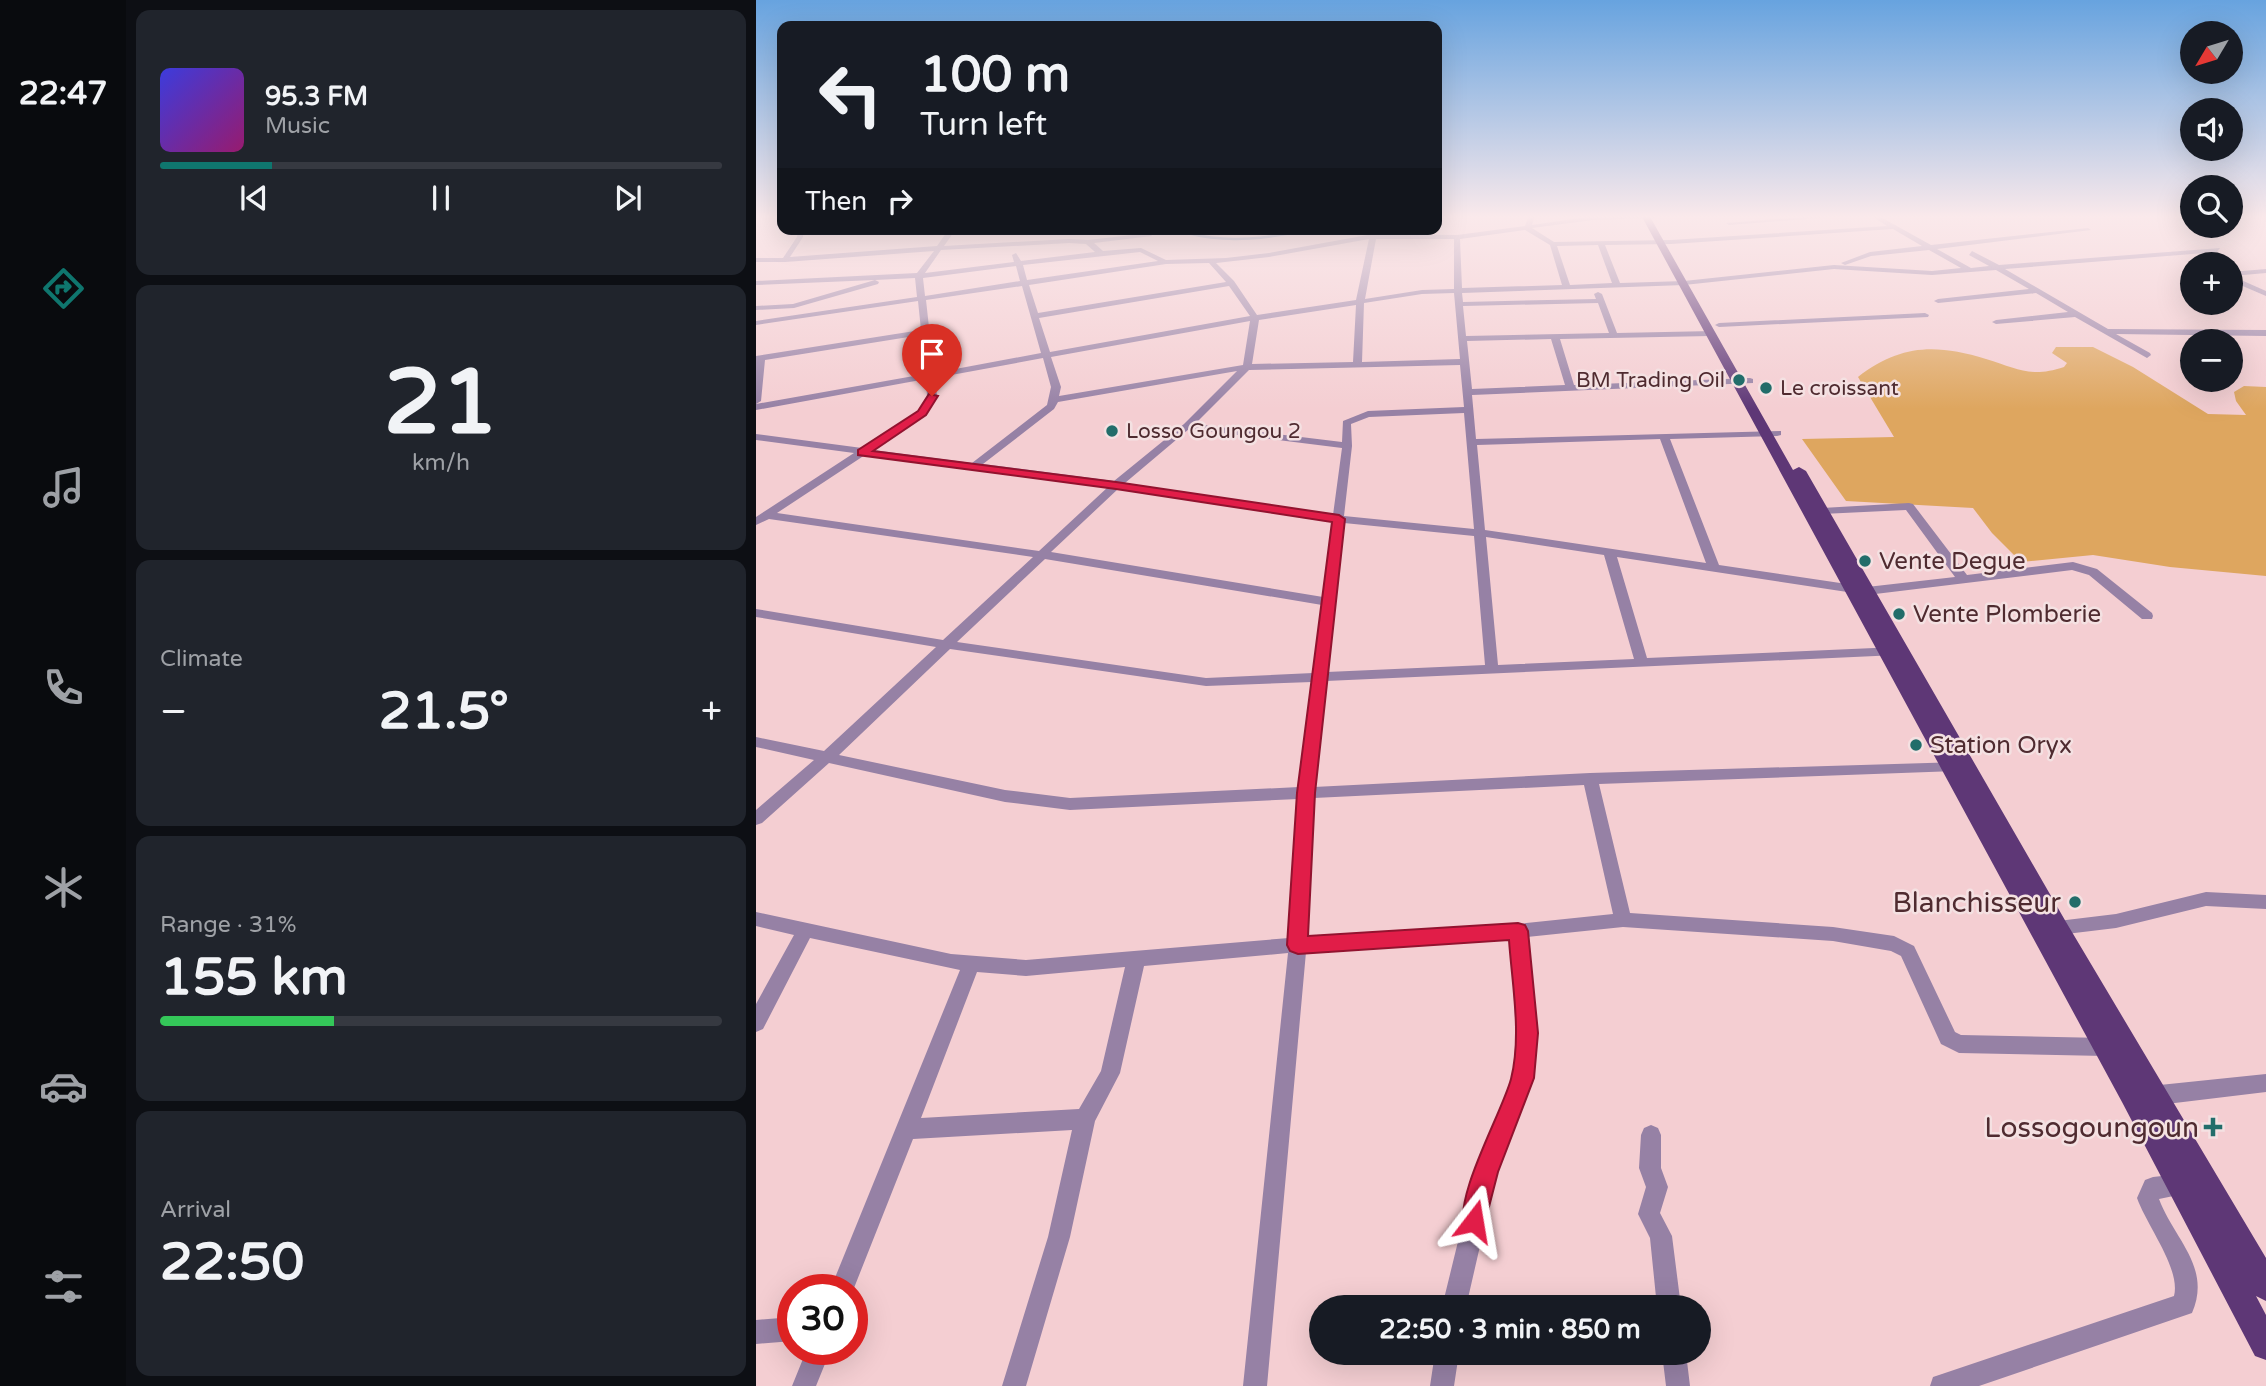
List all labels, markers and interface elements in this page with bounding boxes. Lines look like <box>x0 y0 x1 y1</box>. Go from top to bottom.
north arrow <box>2180 21 2244 84</box>
map controls <box>2180 21 2243 392</box>
text: 100 m <box>920 46 1070 105</box>
icon: left <box>805 49 896 140</box>
text: 22:47 <box>19 75 107 113</box>
text: 95.3 FM <box>265 81 368 112</box>
button: sound <box>2180 98 2243 161</box>
text: Turn left <box>920 106 1047 144</box>
text: Music <box>265 112 330 140</box>
button: search <box>2180 175 2243 238</box>
icon: previous <box>235 179 273 217</box>
icon: pause <box>422 179 460 217</box>
icon: next <box>609 179 647 217</box>
icon: right <box>881 182 919 220</box>
text: Then <box>805 186 867 217</box>
button: + <box>2180 252 2243 315</box>
icon: directions <box>39 264 88 313</box>
pin <box>902 324 962 396</box>
button: − <box>2180 329 2243 392</box>
icon: arrive <box>913 335 951 373</box>
text: 21 <box>384 348 498 458</box>
place label: BM Trading Oil <box>1576 368 1725 393</box>
marker: BM Trading Oil <box>1731 372 1747 388</box>
place label: Le croissant <box>1780 376 1899 401</box>
marker: Le croissant <box>1758 380 1774 396</box>
place label: Losso Goungou 2 <box>1126 419 1301 444</box>
marker: Losso Goungou 2 <box>1104 423 1120 439</box>
text: km/h <box>412 449 470 477</box>
icon: music <box>39 463 88 512</box>
place label: Vente Degue <box>1879 547 2026 576</box>
marker: Vente Degue <box>1857 553 1873 569</box>
place label: Vente Plomberie <box>1913 600 2101 629</box>
marker: Vente Plomberie <box>1891 606 1907 622</box>
text: Climate <box>160 645 243 673</box>
icon: phone <box>39 663 88 712</box>
text: 21.5° <box>379 680 509 743</box>
text: − <box>160 689 187 735</box>
text: + <box>701 689 722 735</box>
place label: Station Oryx <box>1930 731 2072 760</box>
marker: Station Oryx <box>1908 737 1924 753</box>
icon: climate <box>39 863 88 912</box>
place label: Blanchisseur <box>1893 886 2061 920</box>
marker: Blanchisseur <box>2067 894 2083 910</box>
text: Range · 31% <box>160 911 296 939</box>
text: 155 km <box>160 946 348 1009</box>
icon: car <box>39 1062 88 1111</box>
place label: Lossogoungoun <box>1984 1111 2199 1145</box>
marker: Lossogoungoun <box>2205 1119 2221 1135</box>
position arrow <box>1437 1184 1511 1258</box>
text: Arrival <box>160 1196 231 1224</box>
text: 22:50 <box>160 1231 304 1294</box>
icon: filters <box>39 1262 88 1311</box>
speed limit sign: 30 <box>777 1274 868 1365</box>
text: 22:50 · 3 min · 850 m <box>1379 1314 1641 1345</box>

